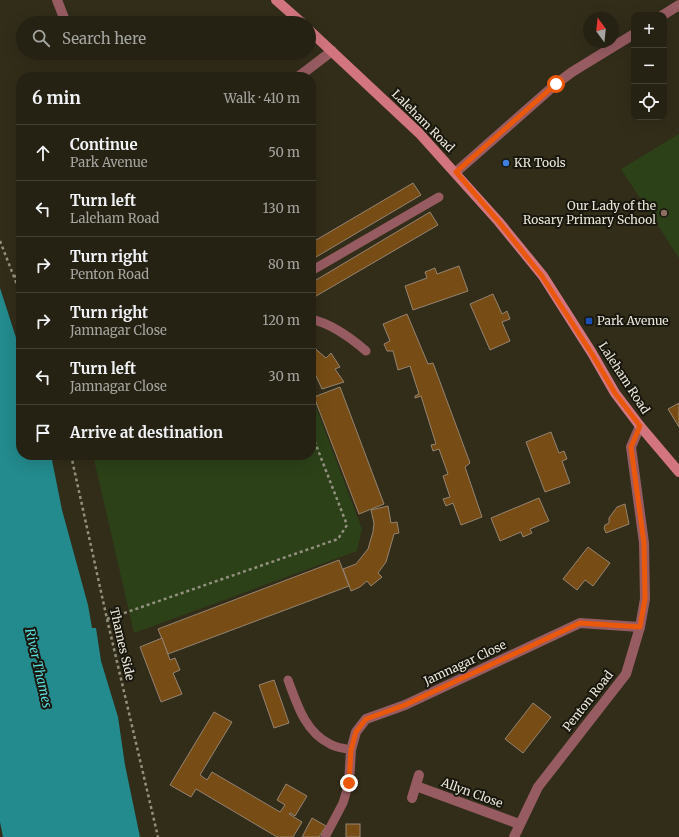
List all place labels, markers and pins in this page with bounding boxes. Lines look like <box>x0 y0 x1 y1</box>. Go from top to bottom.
place label: KR Tools <box>514 155 566 170</box>
marker: KR Tools <box>501 158 511 168</box>
place label: Our Lady of the Rosary Primary School <box>523 198 656 227</box>
marker: Our Lady of the Rosary Primary School <box>659 208 669 218</box>
place label: Park Avenue <box>597 313 669 328</box>
marker: Park Avenue <box>584 316 594 326</box>

